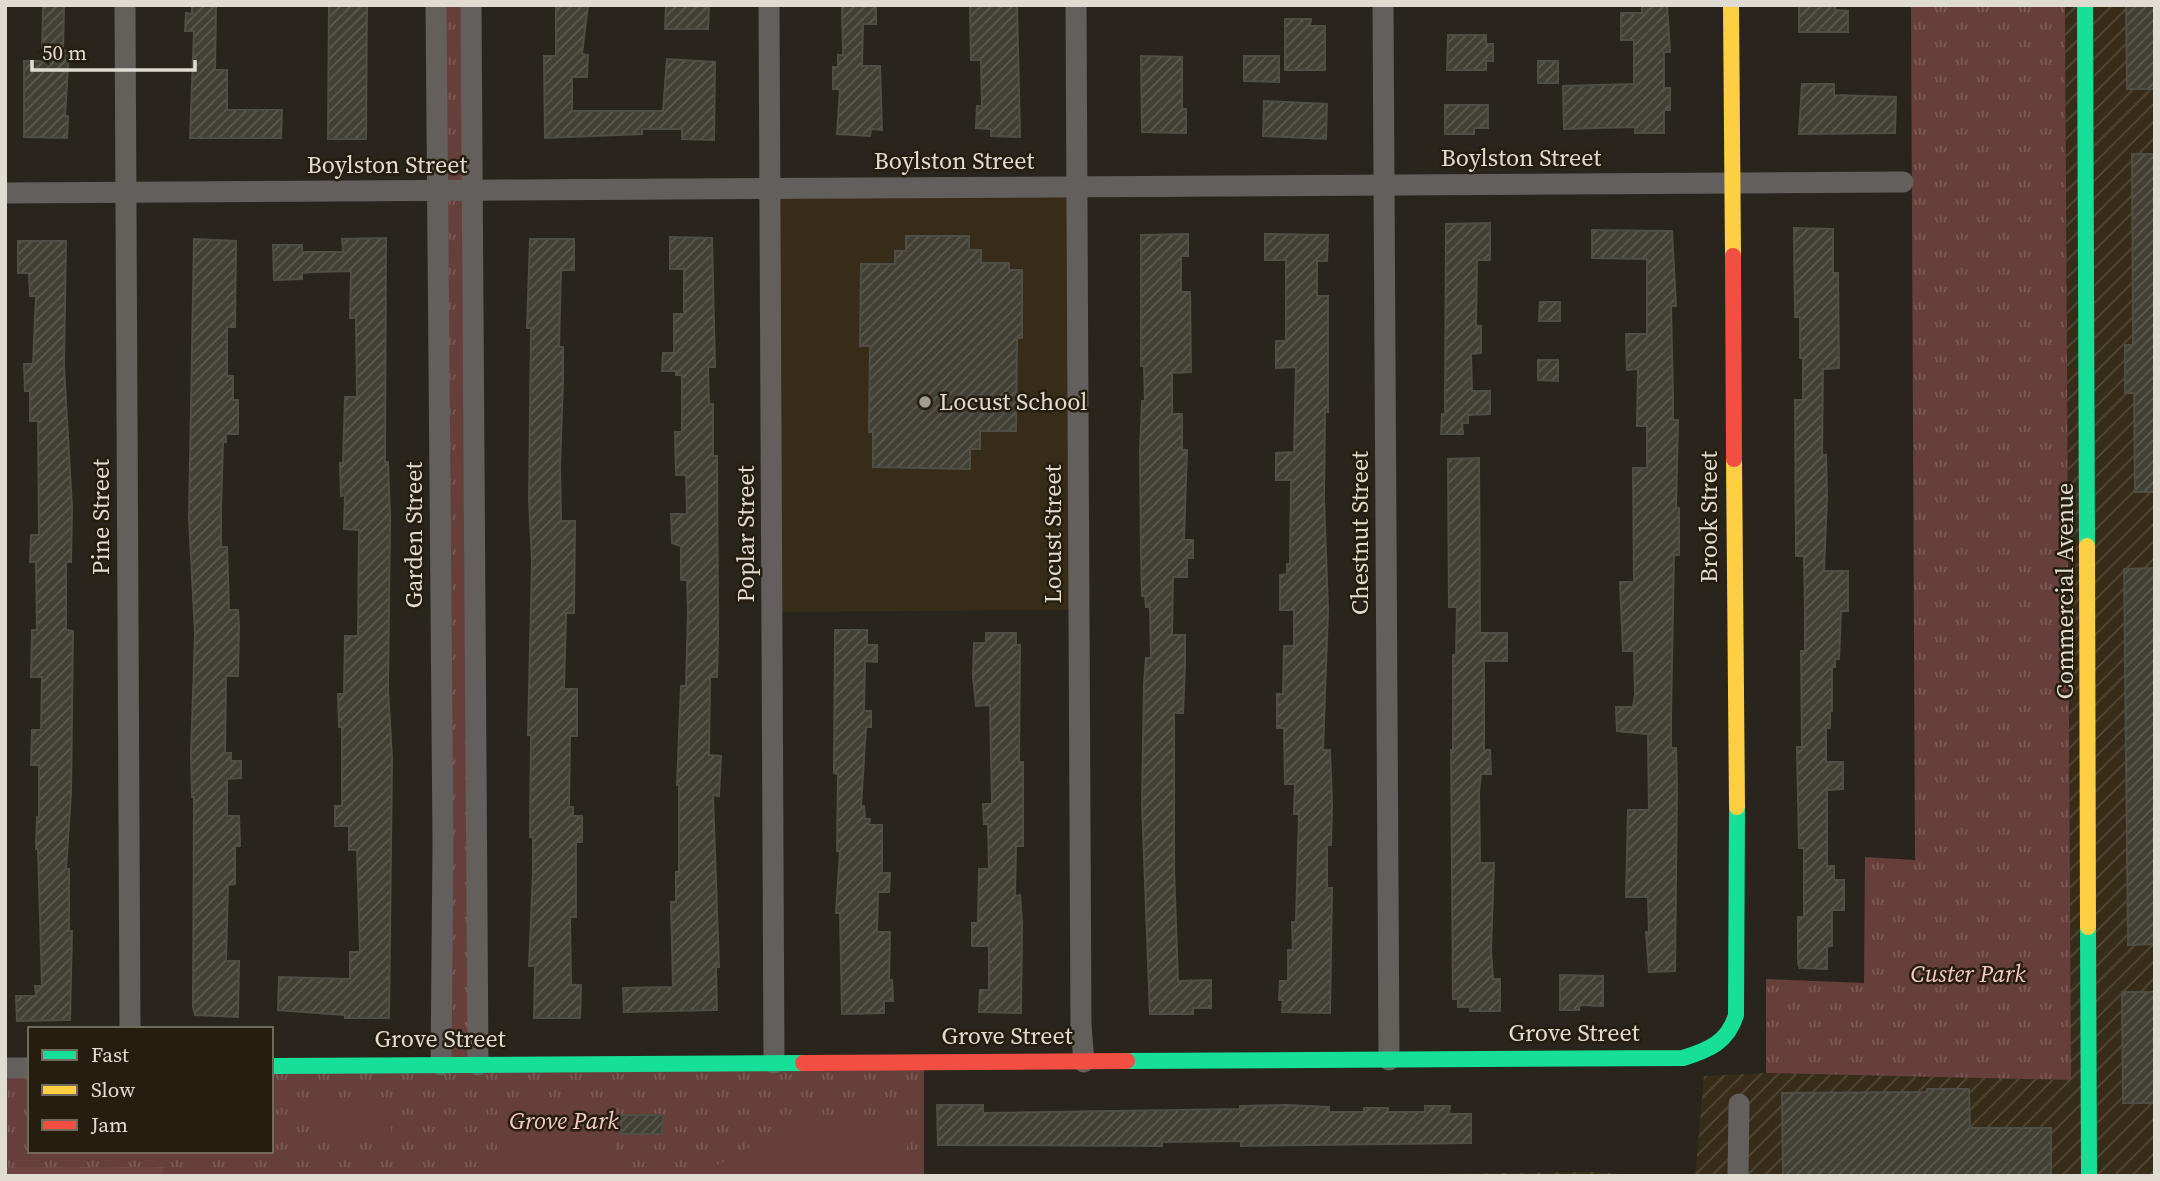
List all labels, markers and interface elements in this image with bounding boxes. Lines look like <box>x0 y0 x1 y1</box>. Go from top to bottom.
scale bar <box>32 28 194 72</box>
text: 50 m <box>42 38 87 67</box>
street label: Boylston Street <box>1441 141 1601 174</box>
street label: Boylston Street <box>874 144 1034 177</box>
street label: Boylston Street <box>307 148 467 181</box>
place label: Locust School <box>939 385 1087 418</box>
marker: Locust School <box>917 394 933 410</box>
street label: Chestnut Street <box>1343 451 1376 615</box>
street label: Brook Street <box>1692 451 1725 583</box>
street label: Pine Street <box>84 459 117 575</box>
street label: Garden Street <box>397 462 430 608</box>
street label: Locust Street <box>1036 464 1069 604</box>
street label: Poplar Street <box>729 465 762 603</box>
street label: Commercial Avenue <box>2048 483 2081 699</box>
park label: Custer Park <box>1910 957 2026 990</box>
street label: Grove Street <box>1509 1016 1640 1049</box>
street label: Grove Street <box>942 1019 1073 1052</box>
street label: Grove Street <box>375 1022 506 1055</box>
legend <box>28 1027 273 1153</box>
text: Fast <box>91 1040 129 1069</box>
text: Slow <box>91 1075 135 1104</box>
park label: Grove Park <box>509 1104 619 1137</box>
text: Jam <box>90 1110 128 1139</box>

